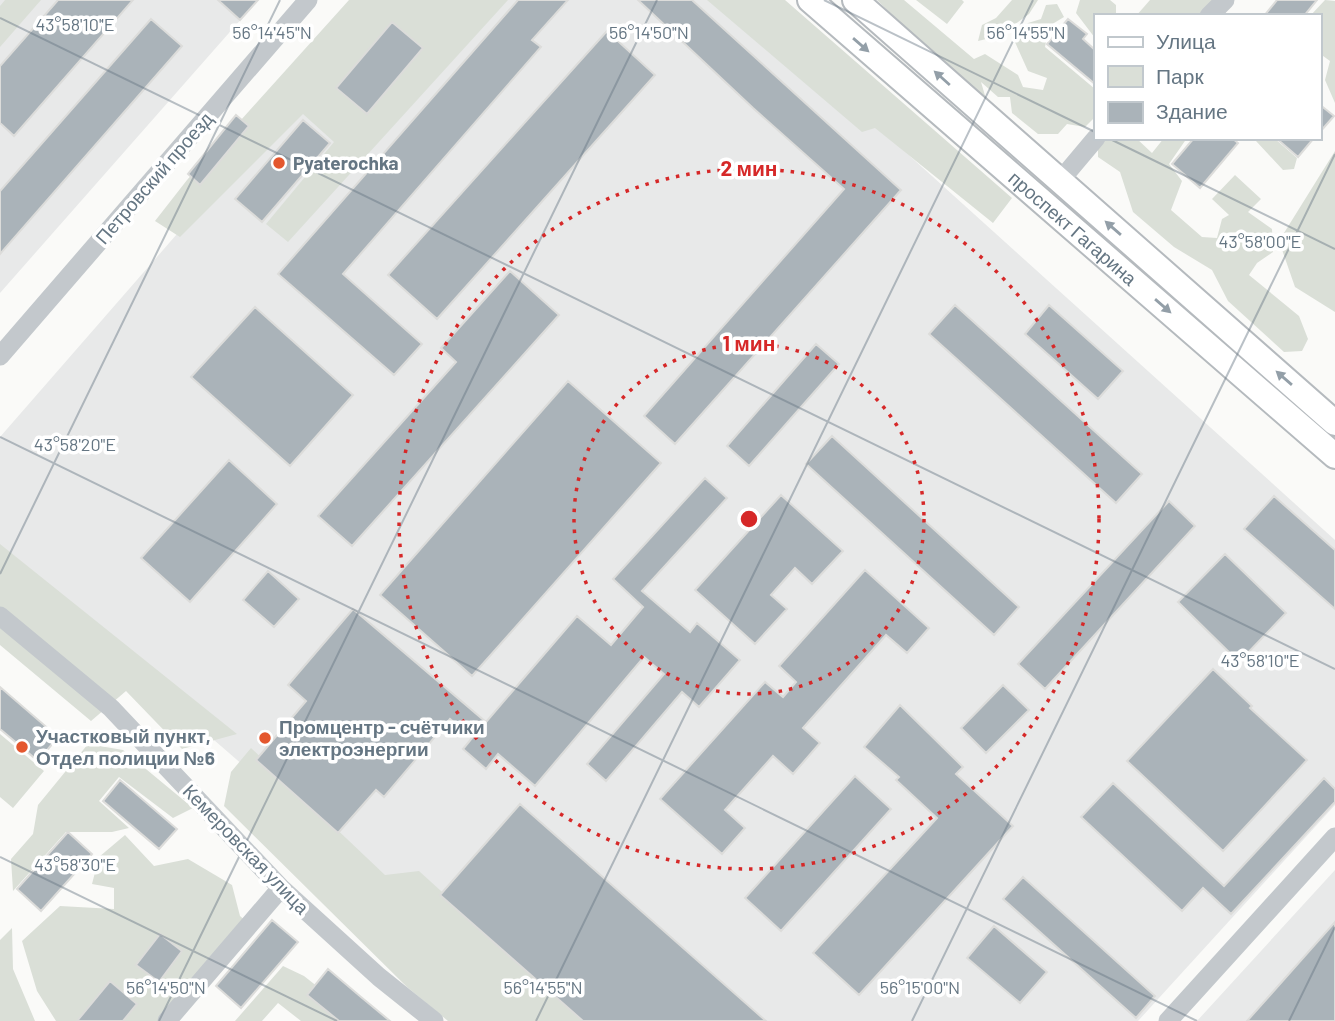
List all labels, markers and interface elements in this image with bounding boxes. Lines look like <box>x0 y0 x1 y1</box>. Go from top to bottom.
text: 43°58'10"E <box>35 13 115 35</box>
legend <box>1094 14 1321 140</box>
text: 56°14'45"N <box>232 21 312 43</box>
text: 56°14'50"N <box>609 21 689 43</box>
text: 56°14'55"N <box>986 21 1066 43</box>
text: Улица <box>1156 28 1216 53</box>
one-way arrow <box>853 37 870 52</box>
text: Парк <box>1156 63 1204 88</box>
one-way arrow <box>933 70 951 86</box>
text: Здание <box>1156 98 1228 123</box>
street label: Петровский проезд <box>90 107 217 248</box>
place label: Pyaterochka <box>293 151 399 174</box>
marker: Pyaterochka <box>271 155 287 171</box>
text: 2 мин <box>720 155 778 180</box>
street label: проспект Гагарина <box>1004 166 1142 290</box>
one-way arrow <box>1104 221 1121 236</box>
text: 43°58'00"E <box>1218 230 1302 252</box>
one-way arrow <box>1154 298 1172 314</box>
text: 1 мин <box>723 330 775 355</box>
one-way arrow <box>1275 371 1292 386</box>
text: 43°58'20"E <box>34 433 116 455</box>
centre of rings <box>737 507 761 531</box>
text: 43°58'10"E <box>1220 649 1300 671</box>
place label: Промцентр - счётчики электроэнергии <box>279 715 485 760</box>
place label: Участковый пункт, Отдел полиции №6 <box>36 724 215 769</box>
marker: Промцентр - счётчики электроэнергии <box>257 730 273 746</box>
marker: Участковый пункт, Отдел полиции №6 <box>14 739 30 755</box>
street label: Кемеровская улица <box>179 779 314 919</box>
text: 43°58'30"E <box>34 853 116 875</box>
text: 56°14'50"N <box>126 976 206 998</box>
text: 56°14'55"N <box>503 976 583 998</box>
text: 56°15'00"N <box>880 976 960 998</box>

